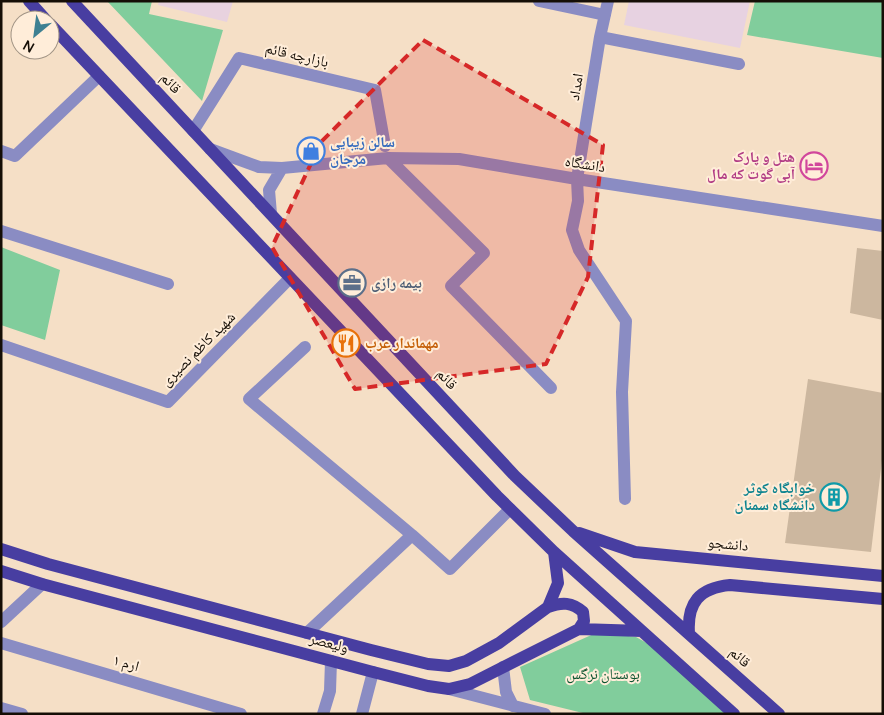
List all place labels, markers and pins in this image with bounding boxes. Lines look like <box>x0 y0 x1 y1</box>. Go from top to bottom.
place label: سالن زیبایی مرجان <box>330 131 395 169</box>
shop icon: سالن زیبایی مرجان <box>296 136 326 166</box>
place label: هتل و پارک آبی گوت که مال <box>707 146 796 184</box>
hotel icon: هتل و پارک آبی گوت که مال <box>799 151 829 181</box>
office icon: بیمه رازی <box>337 268 367 298</box>
place label: بیمه رازی <box>371 272 422 293</box>
restaurant icon: مهماندار عرب <box>331 328 361 358</box>
place label: مهماندار عرب <box>365 332 439 353</box>
place label: خوابگاه کوثر دانشگاه سمنان <box>734 477 815 515</box>
building icon: خوابگاه کوثر دانشگاه سمنان <box>819 482 849 512</box>

